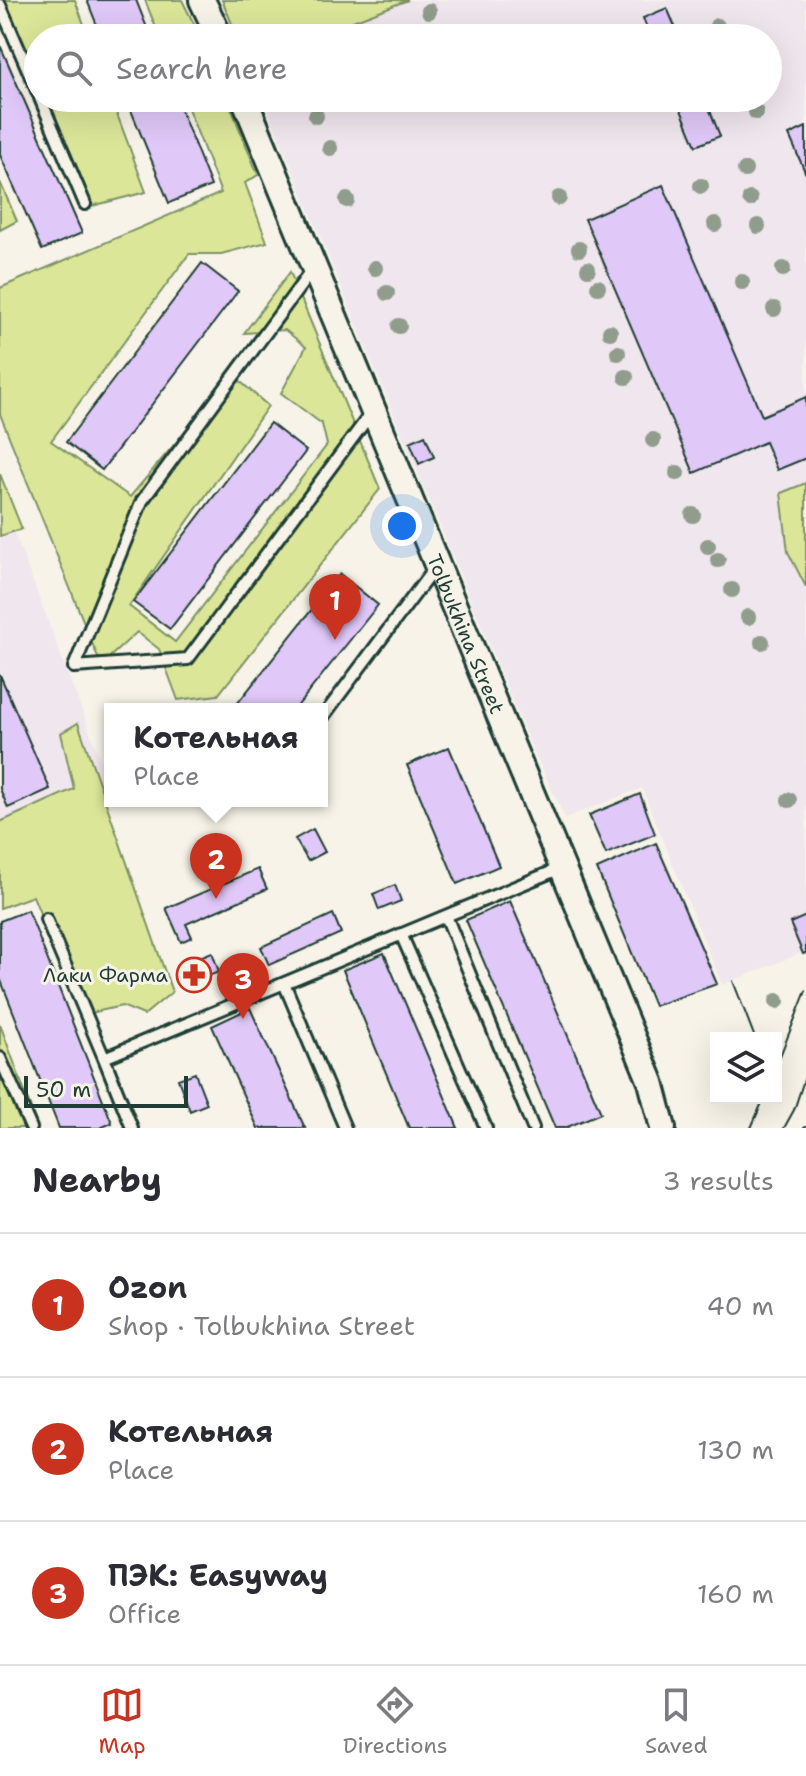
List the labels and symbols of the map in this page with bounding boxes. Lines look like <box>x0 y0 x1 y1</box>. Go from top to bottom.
your location <box>382 506 422 546</box>
street label: Tolbukhina Street <box>421 550 510 718</box>
pin: 1 <box>309 574 361 640</box>
pin: 2 <box>190 833 242 899</box>
pin: 3 <box>217 953 269 1019</box>
pharmacy icon: Лаки Фарма <box>175 956 213 994</box>
place label: Лаки Фарма <box>43 962 169 988</box>
scale bar <box>24 1072 188 1108</box>

